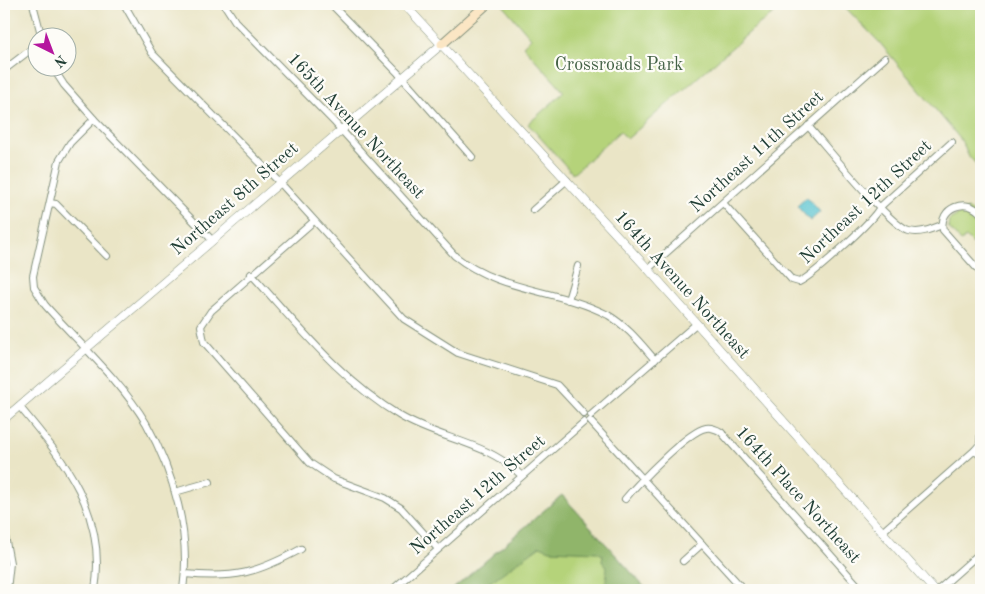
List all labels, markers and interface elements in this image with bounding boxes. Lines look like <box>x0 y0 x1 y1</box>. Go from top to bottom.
north arrow <box>28 28 78 78</box>
street label: 165th Avenue Northeast <box>284 50 428 202</box>
text: N <box>51 52 69 70</box>
park label: Crossroads Park <box>555 56 683 74</box>
street label: Northeast 11th Street <box>687 88 827 216</box>
street label: Northeast 12th Street <box>797 137 935 267</box>
street label: Northeast 8th Street <box>168 139 302 259</box>
street label: 164th Avenue Northeast <box>611 208 753 362</box>
street label: 164th Place Northeast <box>732 423 864 567</box>
street label: Northeast 12th Street <box>407 432 549 558</box>

